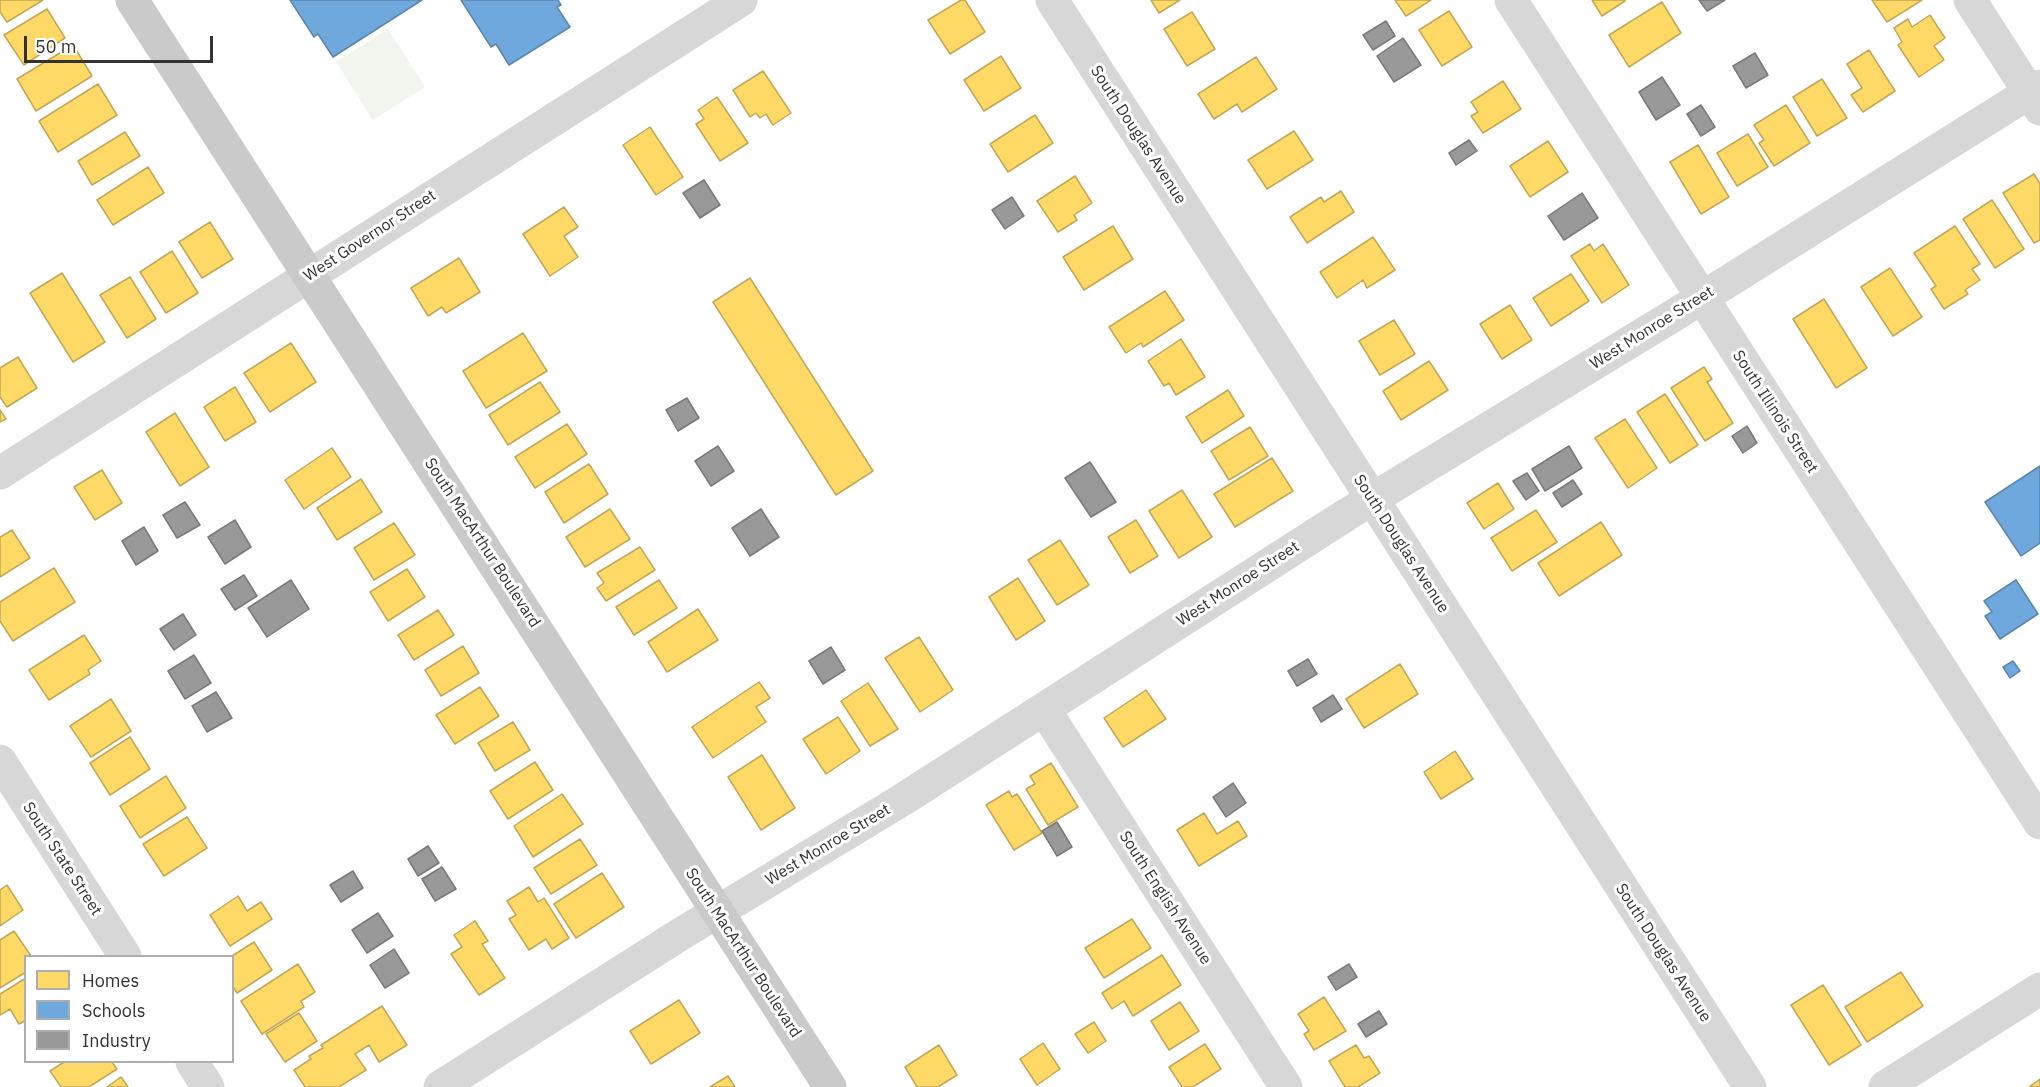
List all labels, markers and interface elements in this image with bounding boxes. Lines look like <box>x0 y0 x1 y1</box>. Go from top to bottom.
scale bar <box>27 24 216 62</box>
text: 50 m <box>35 35 77 58</box>
street label: South Douglas Avenue <box>1086 62 1190 208</box>
street label: West Governor Street <box>300 186 440 286</box>
street label: West Monroe Street <box>1587 282 1717 374</box>
street label: South Illinois Street <box>1728 347 1822 477</box>
street label: South MacArthur Boulevard <box>420 455 544 631</box>
street label: South Douglas Avenue <box>1349 471 1453 617</box>
street label: West Monroe Street <box>1173 537 1303 631</box>
street label: South State Street <box>18 799 106 919</box>
street label: West Monroe Street <box>762 800 894 890</box>
street label: South English Avenue <box>1115 828 1215 968</box>
street label: South MacArthur Boulevard <box>681 865 805 1041</box>
street label: South Douglas Avenue <box>1611 880 1715 1026</box>
legend <box>24 955 234 1063</box>
text: Homes <box>82 969 139 992</box>
text: Schools <box>82 999 146 1022</box>
text: Industry <box>82 1029 151 1052</box>

